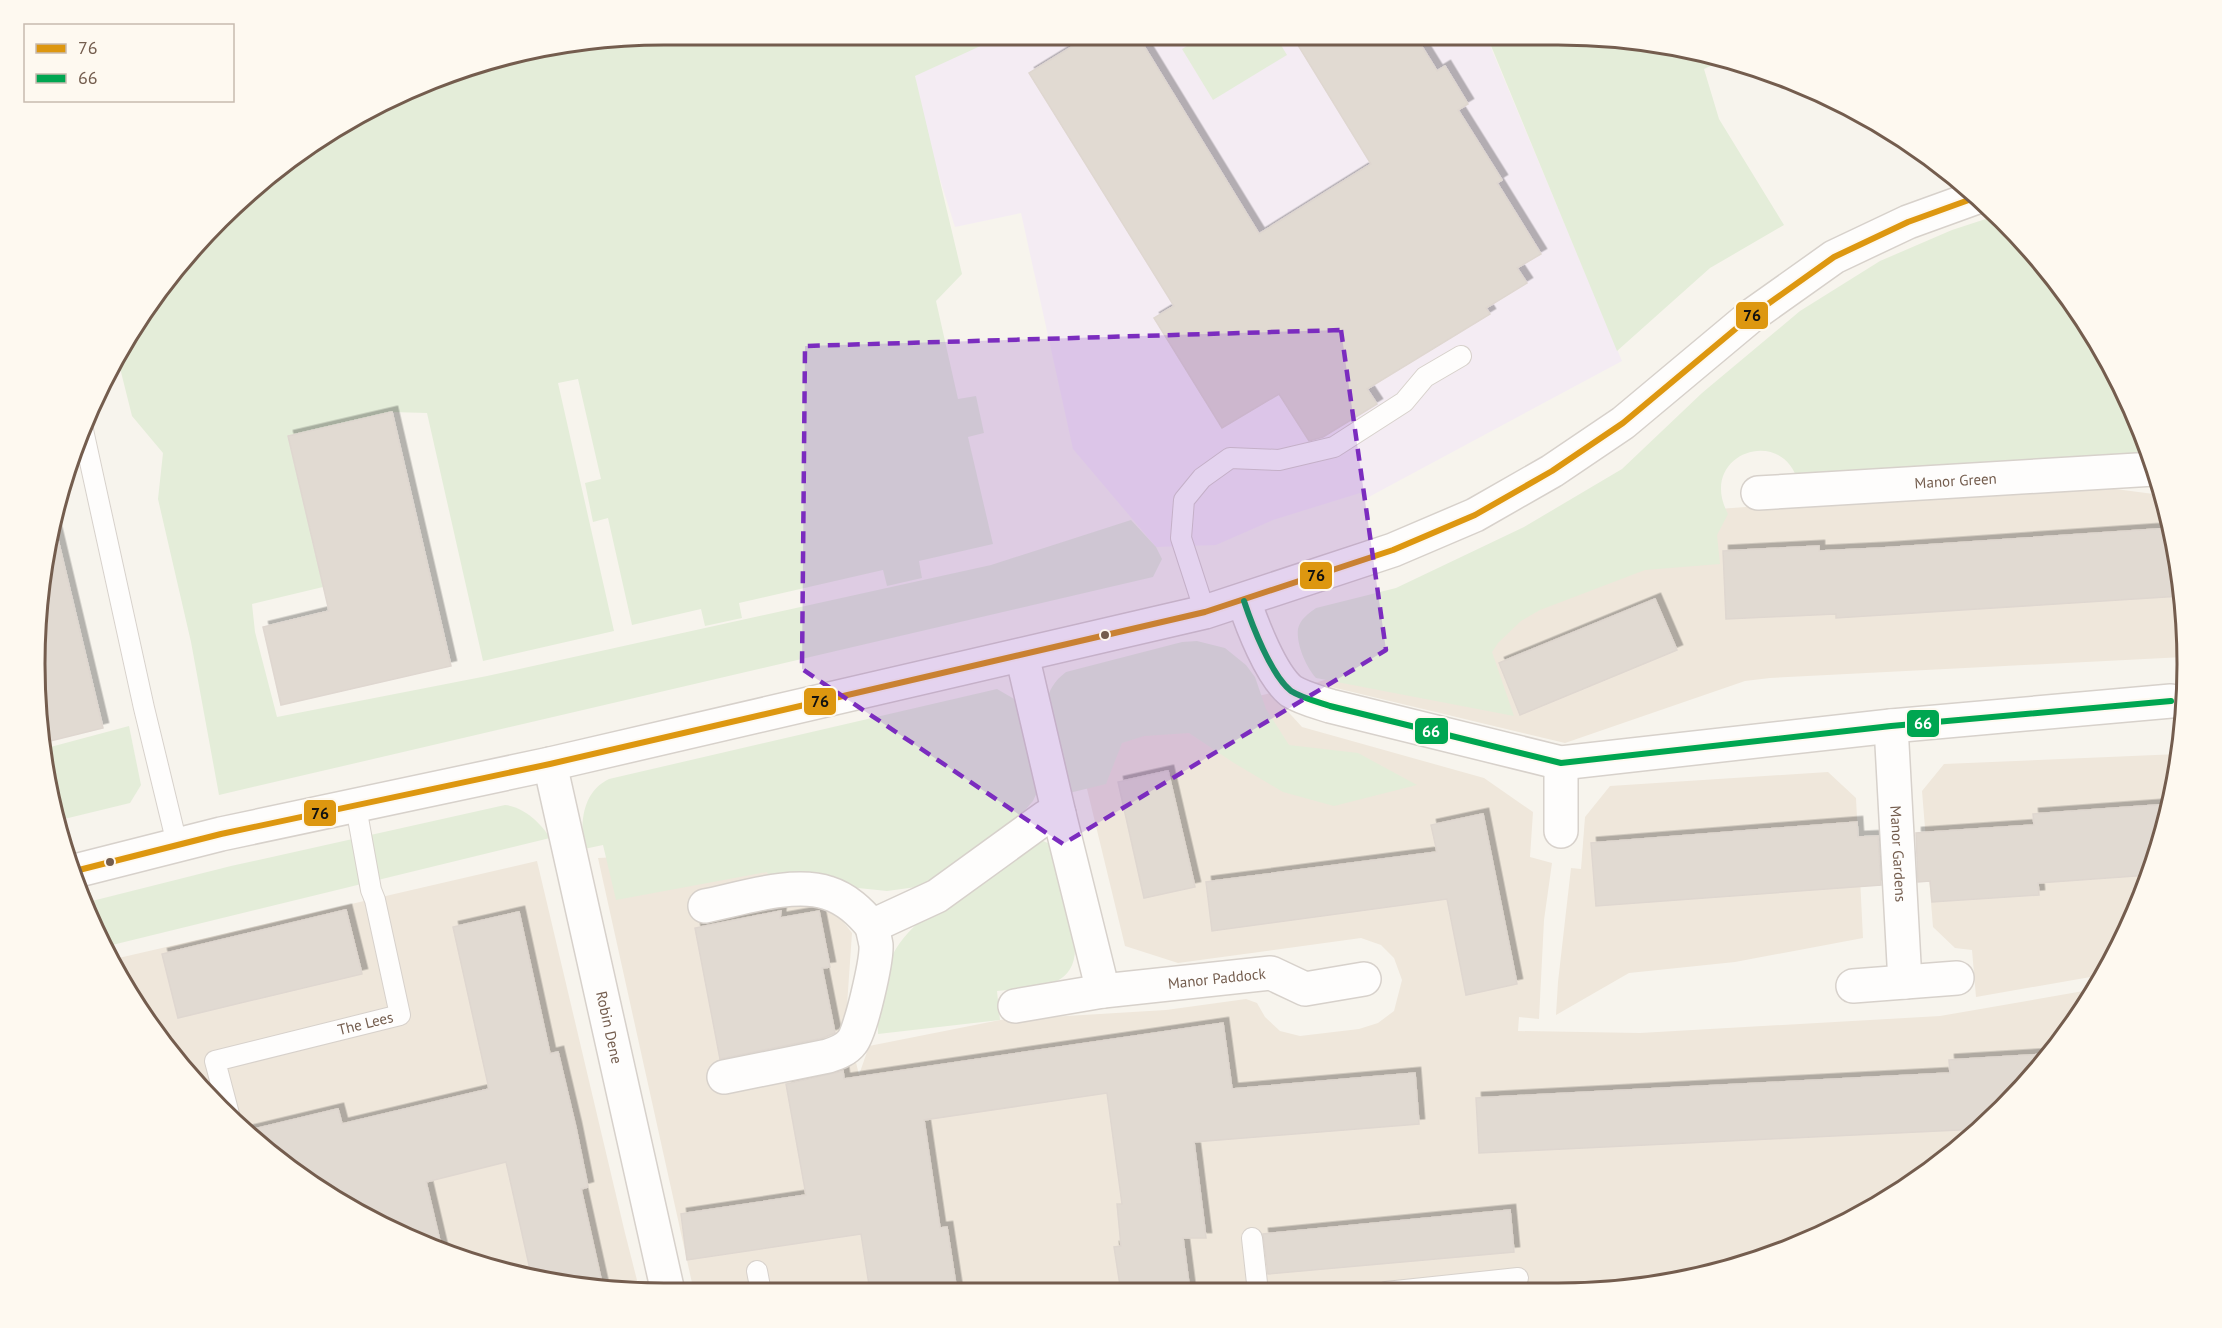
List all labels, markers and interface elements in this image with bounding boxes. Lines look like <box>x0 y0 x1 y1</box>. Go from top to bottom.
legend <box>24 24 234 102</box>
text: 76 <box>78 36 98 59</box>
text: 66 <box>78 66 98 89</box>
line badge: 76 <box>1735 301 1769 330</box>
text: 76 <box>1743 305 1761 325</box>
street label: Manor Green <box>1914 469 1997 492</box>
line badge: 76 <box>1299 561 1333 590</box>
text: 76 <box>1307 565 1325 585</box>
unlabelled marker <box>1099 629 1111 641</box>
line badge: 76 <box>803 687 837 716</box>
text: 76 <box>811 691 829 711</box>
line badge: 66 <box>1906 709 1940 738</box>
text: 66 <box>1914 713 1932 733</box>
line badge: 66 <box>1414 717 1449 745</box>
text: 66 <box>1422 721 1440 741</box>
line badge: 76 <box>303 799 337 827</box>
text: 76 <box>311 803 329 823</box>
street label: Manor Gardens <box>1886 805 1911 903</box>
unlabelled marker <box>104 856 116 868</box>
street label: Manor Paddock <box>1167 964 1267 993</box>
street label: Robin Dene <box>592 989 627 1066</box>
street label: The Lees <box>336 1007 395 1039</box>

